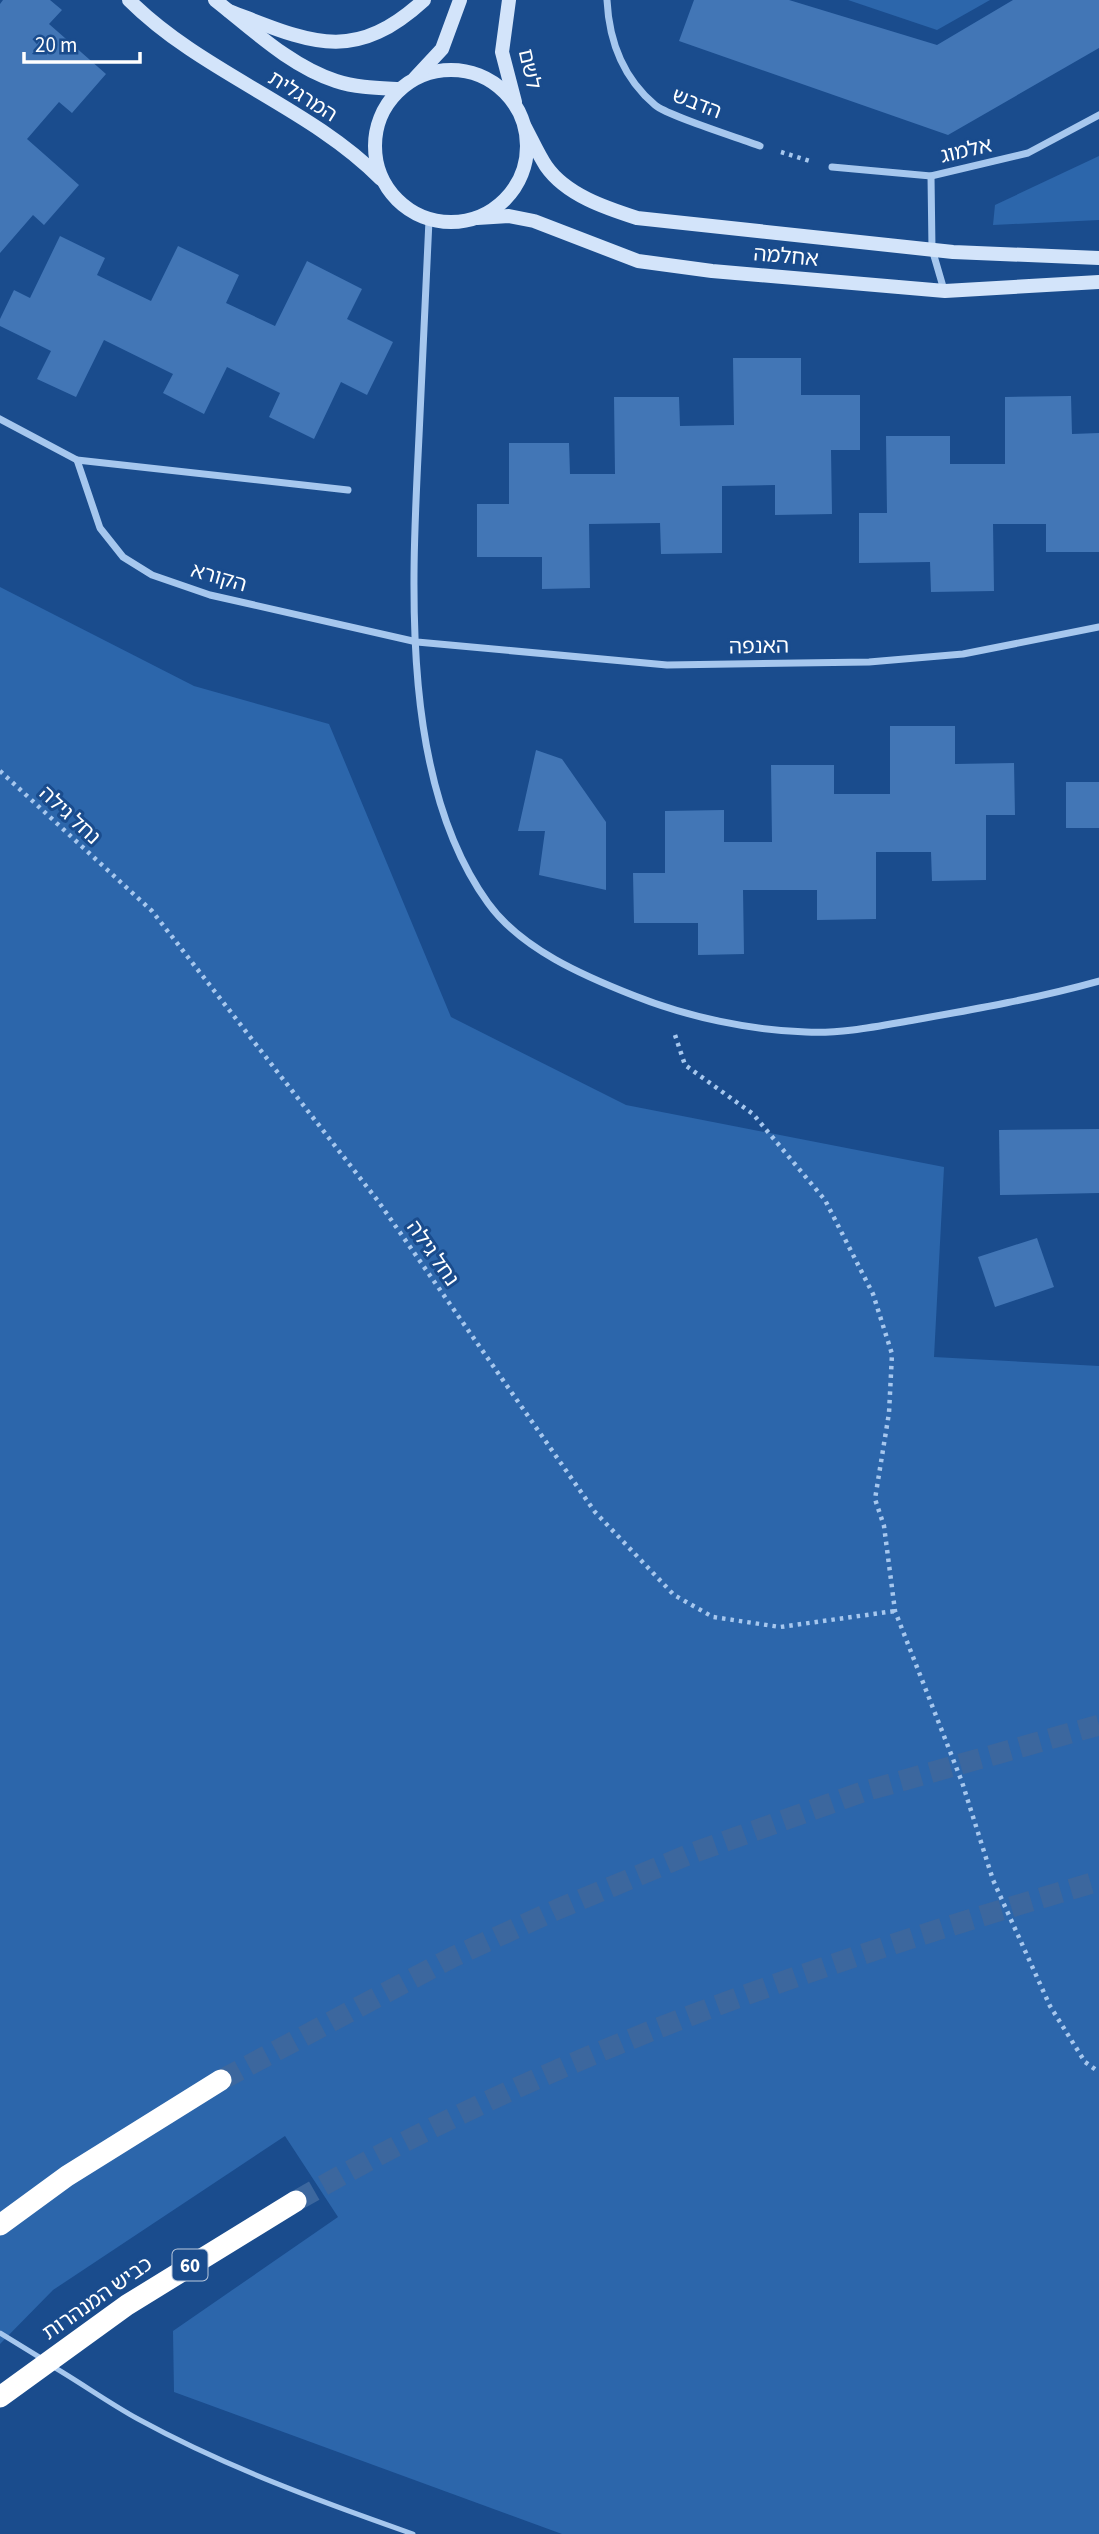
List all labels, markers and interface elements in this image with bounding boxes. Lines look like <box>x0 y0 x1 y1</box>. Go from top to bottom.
scale bar <box>24 21 140 65</box>
text: 20 m <box>35 30 77 60</box>
street label: לשם <box>511 46 549 92</box>
street label: המרגלית <box>263 63 343 129</box>
street label: הדבש <box>668 80 726 126</box>
street label: אלמוג <box>937 130 995 170</box>
street label: אחלמה <box>752 238 820 274</box>
street label: הקורא <box>188 555 250 599</box>
street label: האנפה <box>729 630 789 662</box>
street label: נחל גילה <box>33 779 107 851</box>
street label: נחל גילה <box>399 1214 467 1292</box>
street label: כביש המנהרות <box>36 2249 158 2347</box>
road number: 60 <box>172 2250 208 2280</box>

